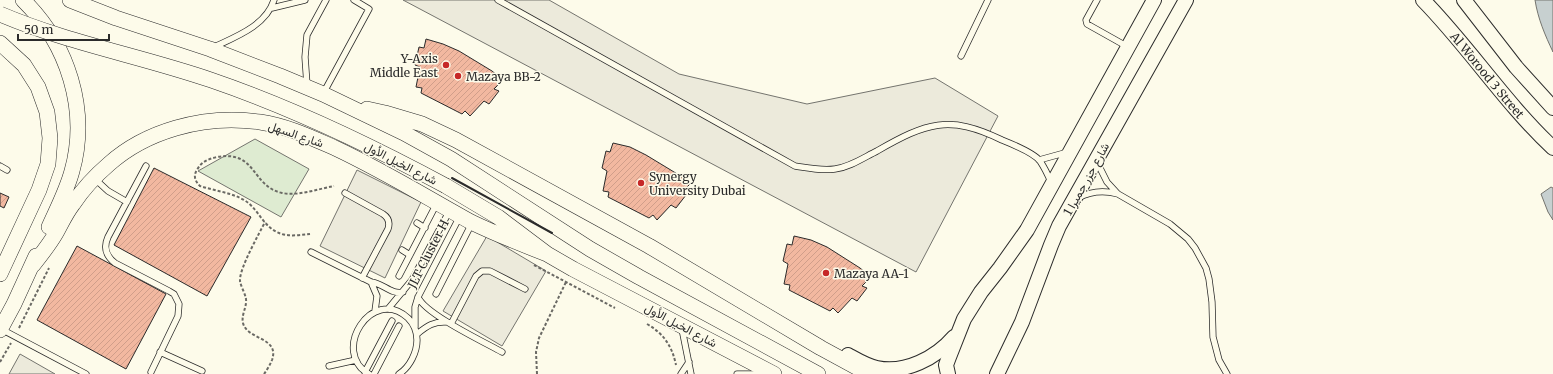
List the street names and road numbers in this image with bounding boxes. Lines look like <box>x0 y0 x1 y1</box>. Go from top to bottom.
street label: Al Worood 3 Street <box>1447 28 1528 121</box>
street label: شارع السهل <box>266 118 326 152</box>
street label: شارع الخيل الأول <box>361 138 440 190</box>
street label: شارع جزر جميرا 1 <box>1060 140 1114 219</box>
street label: JLT Cluster H <box>404 217 452 292</box>
street label: شارع الخيل الأول <box>641 300 720 352</box>

